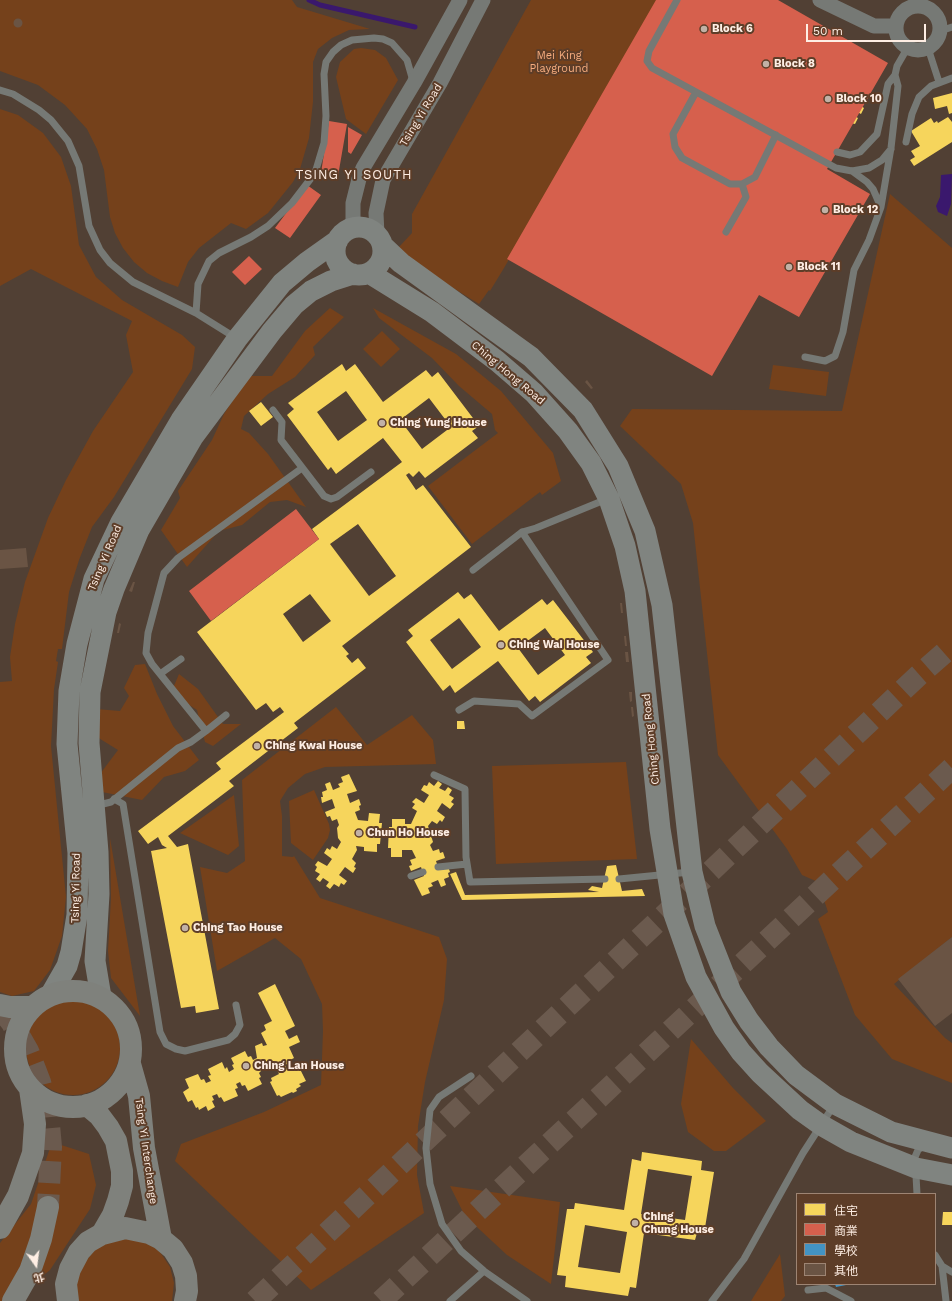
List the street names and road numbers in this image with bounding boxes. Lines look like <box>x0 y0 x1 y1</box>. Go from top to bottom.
street label: Tsing Yi Road <box>397 81 445 149</box>
street label: Ching Hong Road <box>469 339 547 407</box>
street label: Tsing Yi Road <box>85 523 125 593</box>
street label: Ching Hong Road <box>640 693 662 785</box>
street label: Tsing Yi Road <box>69 853 83 923</box>
street label: Tsing Yi Interchange <box>132 1097 160 1205</box>

